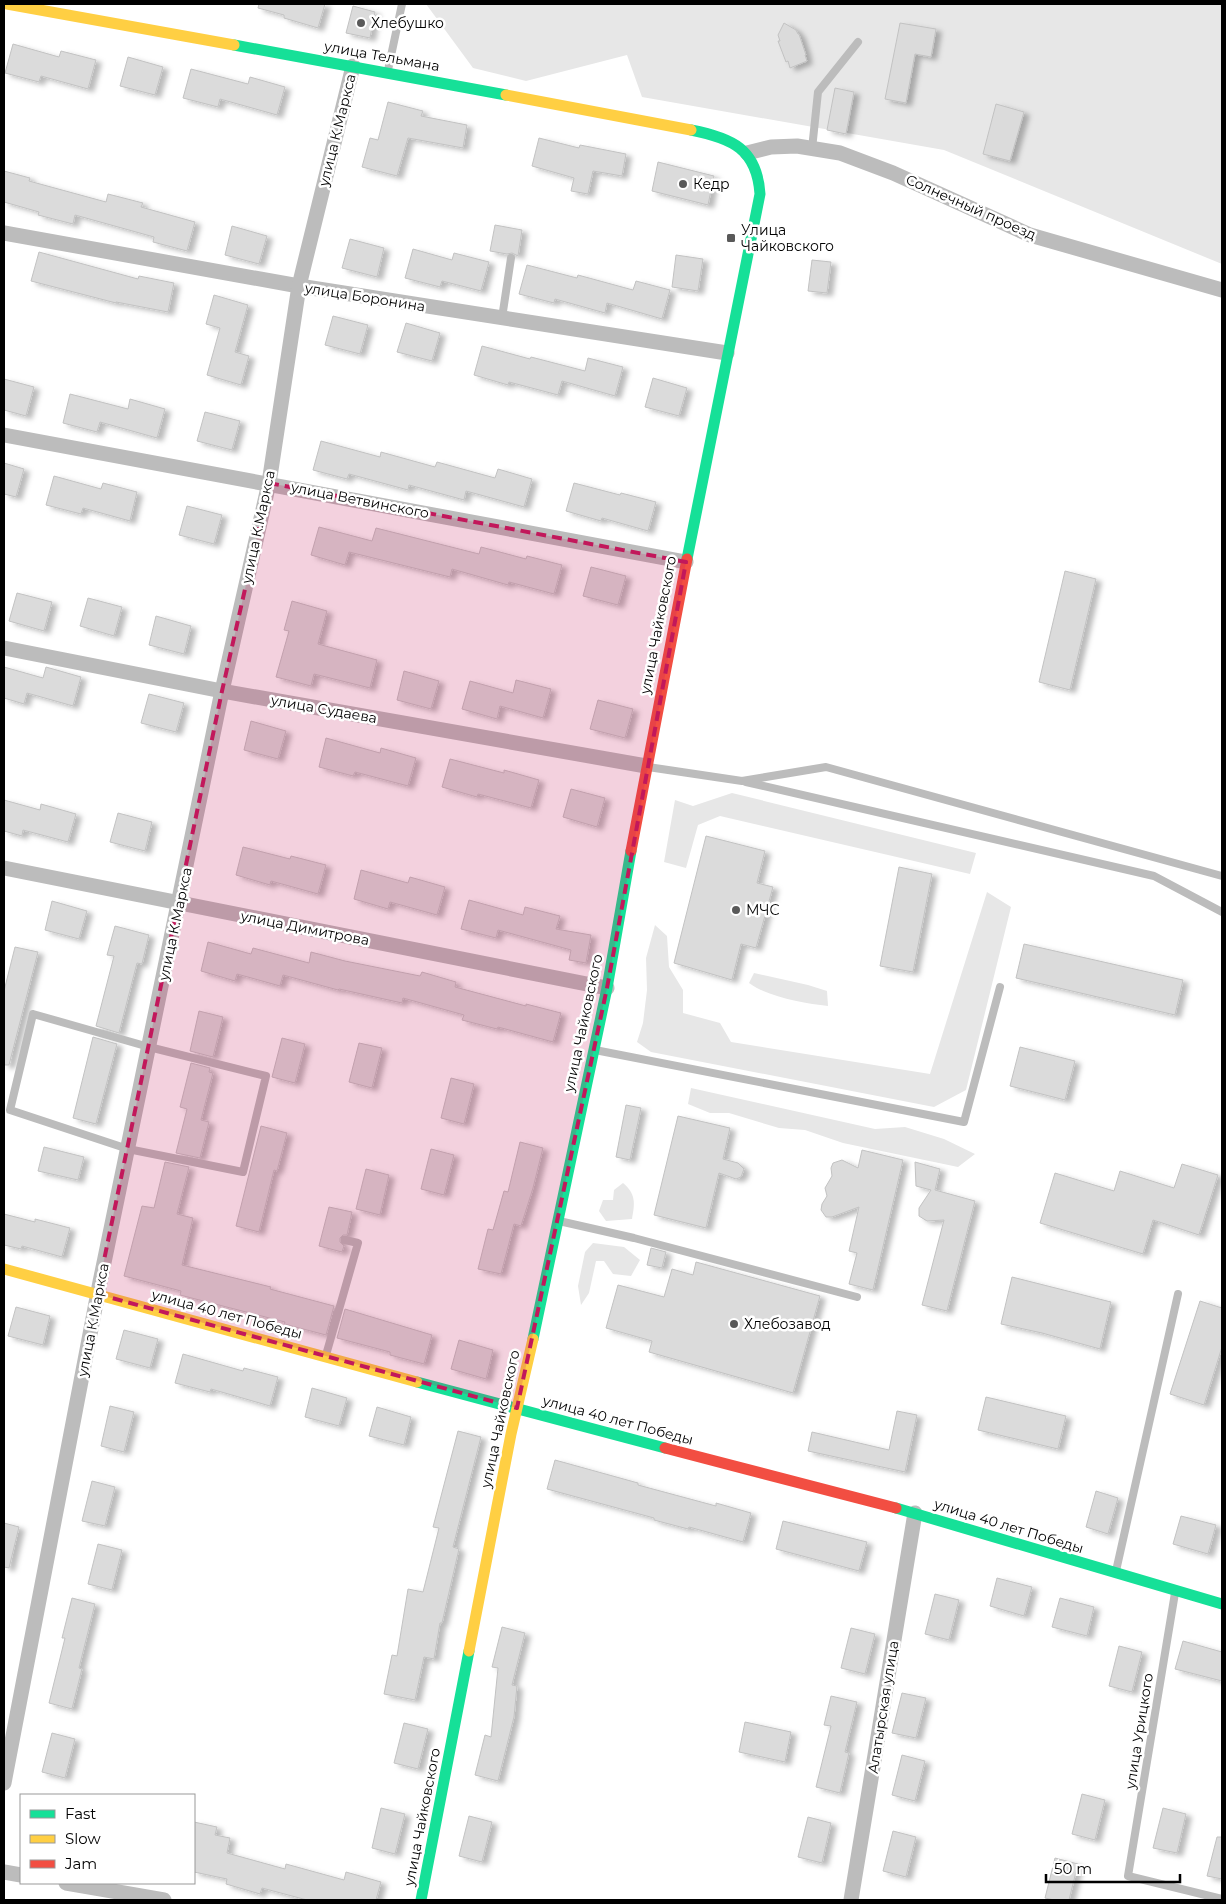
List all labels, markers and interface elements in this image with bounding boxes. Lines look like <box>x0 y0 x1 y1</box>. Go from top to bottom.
place label: Хлебушко <box>371 14 444 32</box>
marker: Хлебушко <box>355 17 367 29</box>
street label: улица Тельмана <box>322 37 441 75</box>
street label: улица К.Маркса <box>314 72 360 189</box>
street label: Солнечный проезд <box>903 170 1039 244</box>
place label: Кедр <box>693 175 730 193</box>
marker: Кедр <box>677 178 689 190</box>
place label: Улица Чайковского <box>741 221 834 255</box>
marker: Улица Чайковского <box>725 232 737 244</box>
street label: улица Боронина <box>303 278 426 315</box>
street label: улица К.Маркса <box>237 469 279 586</box>
street label: улица Ветвинского <box>288 478 431 522</box>
street label: улица Чайковского <box>636 554 680 697</box>
street label: улица Судаева <box>269 691 378 727</box>
street label: улица К.Маркса <box>154 866 196 983</box>
place label: МЧС <box>746 901 780 919</box>
marker: МЧС <box>730 904 742 916</box>
street label: улица Димитрова <box>238 907 371 949</box>
street label: улица Чайковского <box>559 952 606 1095</box>
street label: улица К.Маркса <box>73 1262 113 1379</box>
street label: улица 40 лет Победы <box>149 1285 304 1343</box>
place label: Хлебозавод <box>744 1315 831 1333</box>
marker: Хлебозавод <box>728 1318 740 1330</box>
street label: улица Чайковского <box>476 1348 523 1491</box>
street label: улица 40 лет Победы <box>540 1391 695 1449</box>
street label: улица 40 лет Победы <box>931 1494 1086 1557</box>
street label: Алатырская улица <box>864 1639 902 1775</box>
street label: улица Урицкого <box>1121 1672 1157 1791</box>
street label: улица Чайковского <box>400 1746 444 1889</box>
legend <box>20 1794 195 1884</box>
text: Fast <box>65 1804 96 1823</box>
text: Slow <box>65 1829 101 1848</box>
scale bar <box>1046 1852 1180 1884</box>
text: Jam <box>64 1854 97 1873</box>
text: 50 m <box>1054 1859 1092 1878</box>

